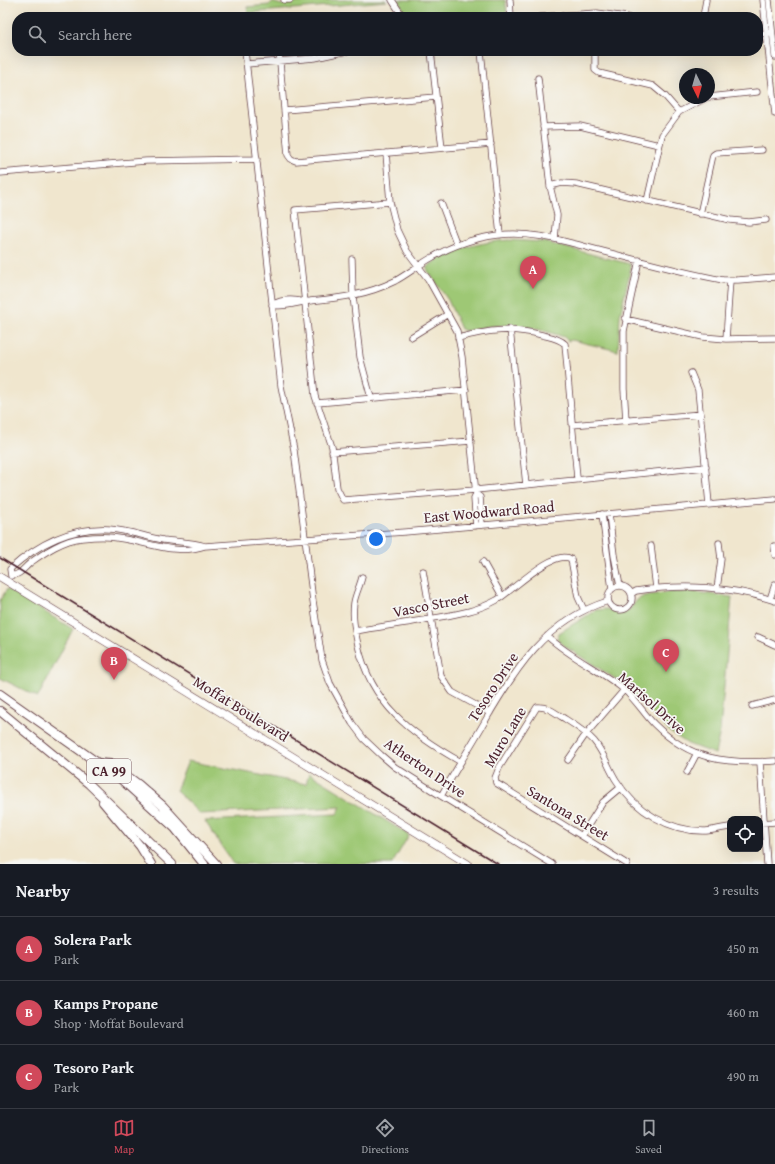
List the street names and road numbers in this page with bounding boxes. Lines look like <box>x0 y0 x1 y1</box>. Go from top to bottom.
street label: East Woodward Road <box>423 495 555 528</box>
street label: Vasco Street <box>391 587 472 622</box>
street label: Tesoro Drive <box>462 648 523 726</box>
street label: Marisol Drive <box>614 667 691 739</box>
street label: Moffat Boulevard <box>189 671 293 746</box>
street label: Muro Lane <box>478 703 531 771</box>
street label: Atherton Drive <box>380 732 470 803</box>
road number: CA 99 <box>87 759 131 783</box>
street label: Santona Street <box>523 780 614 846</box>

